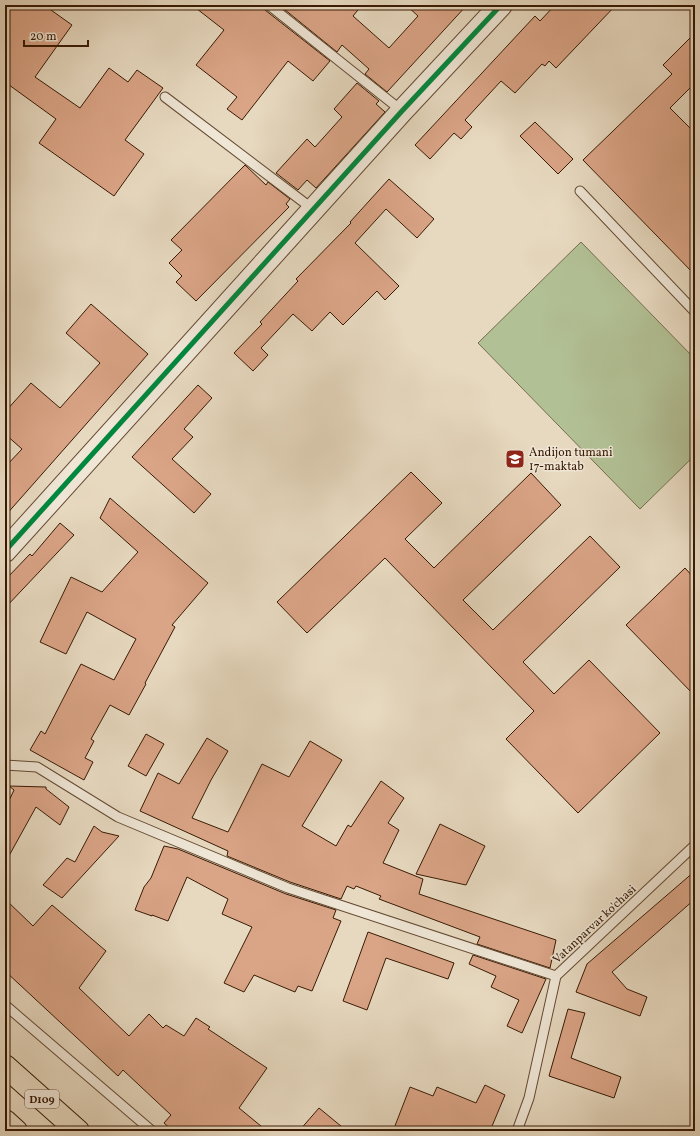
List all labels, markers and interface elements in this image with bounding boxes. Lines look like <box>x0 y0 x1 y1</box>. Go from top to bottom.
scale bar <box>24 22 88 48</box>
text: 20 m <box>30 29 57 45</box>
place label: Andijon tumani 17-maktab <box>529 445 613 475</box>
school or university icon: Andijon tumani 17-maktab <box>504 448 526 470</box>
street label: Vatanparvar ko'chasi <box>549 881 640 968</box>
road number: D109 <box>25 1090 59 1108</box>

